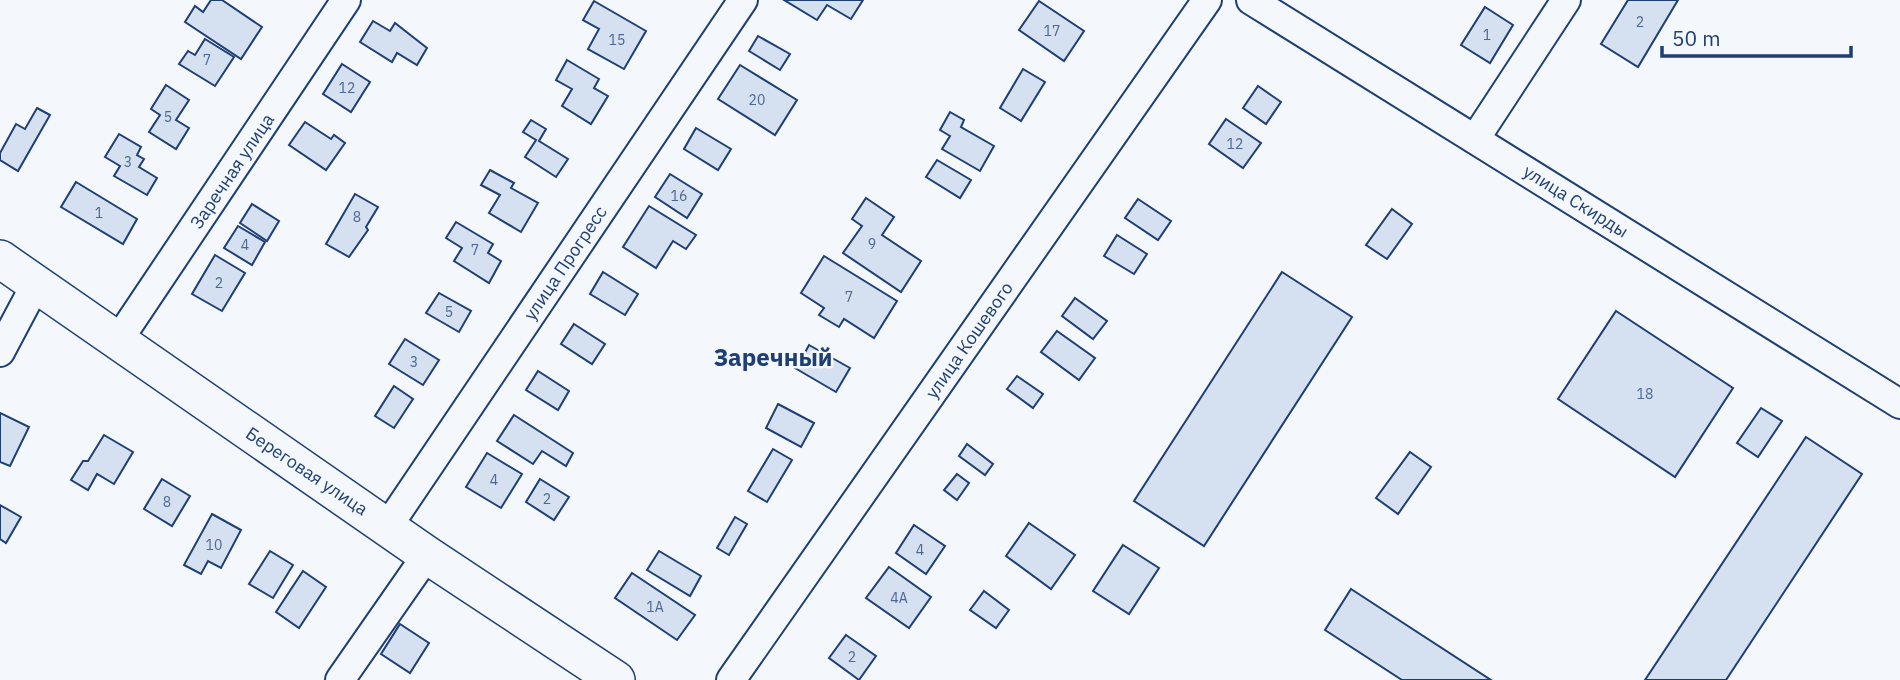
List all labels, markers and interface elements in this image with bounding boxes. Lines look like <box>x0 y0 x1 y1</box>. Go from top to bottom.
house number: 2 <box>1636 13 1644 31</box>
scale bar <box>1662 14 1851 58</box>
house number: 17 <box>1044 22 1060 40</box>
text: 50 m <box>1672 24 1721 52</box>
house number: 1 <box>1483 26 1491 44</box>
house number: 15 <box>609 31 625 49</box>
house number: 7 <box>203 51 211 69</box>
house number: 12 <box>339 79 355 97</box>
house number: 20 <box>749 91 765 109</box>
house number: 5 <box>164 108 172 126</box>
street label: Заречная улица <box>185 109 279 233</box>
house number: 12 <box>1227 135 1243 153</box>
house number: 3 <box>124 153 132 171</box>
street label: улица Скирды <box>1519 159 1633 243</box>
house number: 16 <box>671 187 687 205</box>
street label: улица Прогресс <box>518 201 612 325</box>
house number: 1 <box>95 204 103 222</box>
house number: 8 <box>353 208 361 226</box>
house number: 9 <box>868 235 876 253</box>
house number: 4 <box>241 236 249 254</box>
house number: 7 <box>471 241 479 259</box>
house number: 2 <box>215 274 223 292</box>
street label: улица Кошевого <box>920 277 1018 403</box>
house number: 7 <box>845 288 853 306</box>
house number: 5 <box>445 303 453 321</box>
district label: Заречный <box>714 341 833 373</box>
house number: 3 <box>410 353 418 371</box>
house number: 18 <box>1637 385 1653 403</box>
street label: Береговая улица <box>241 422 373 521</box>
house number: 4 <box>490 471 498 489</box>
house number: 2 <box>543 490 551 508</box>
house number: 8 <box>163 493 171 511</box>
house number: 10 <box>206 536 222 554</box>
house number: 4 <box>916 541 924 559</box>
house number: 4А <box>890 589 908 607</box>
house number: 1А <box>646 598 664 616</box>
house number: 2 <box>848 648 856 666</box>

